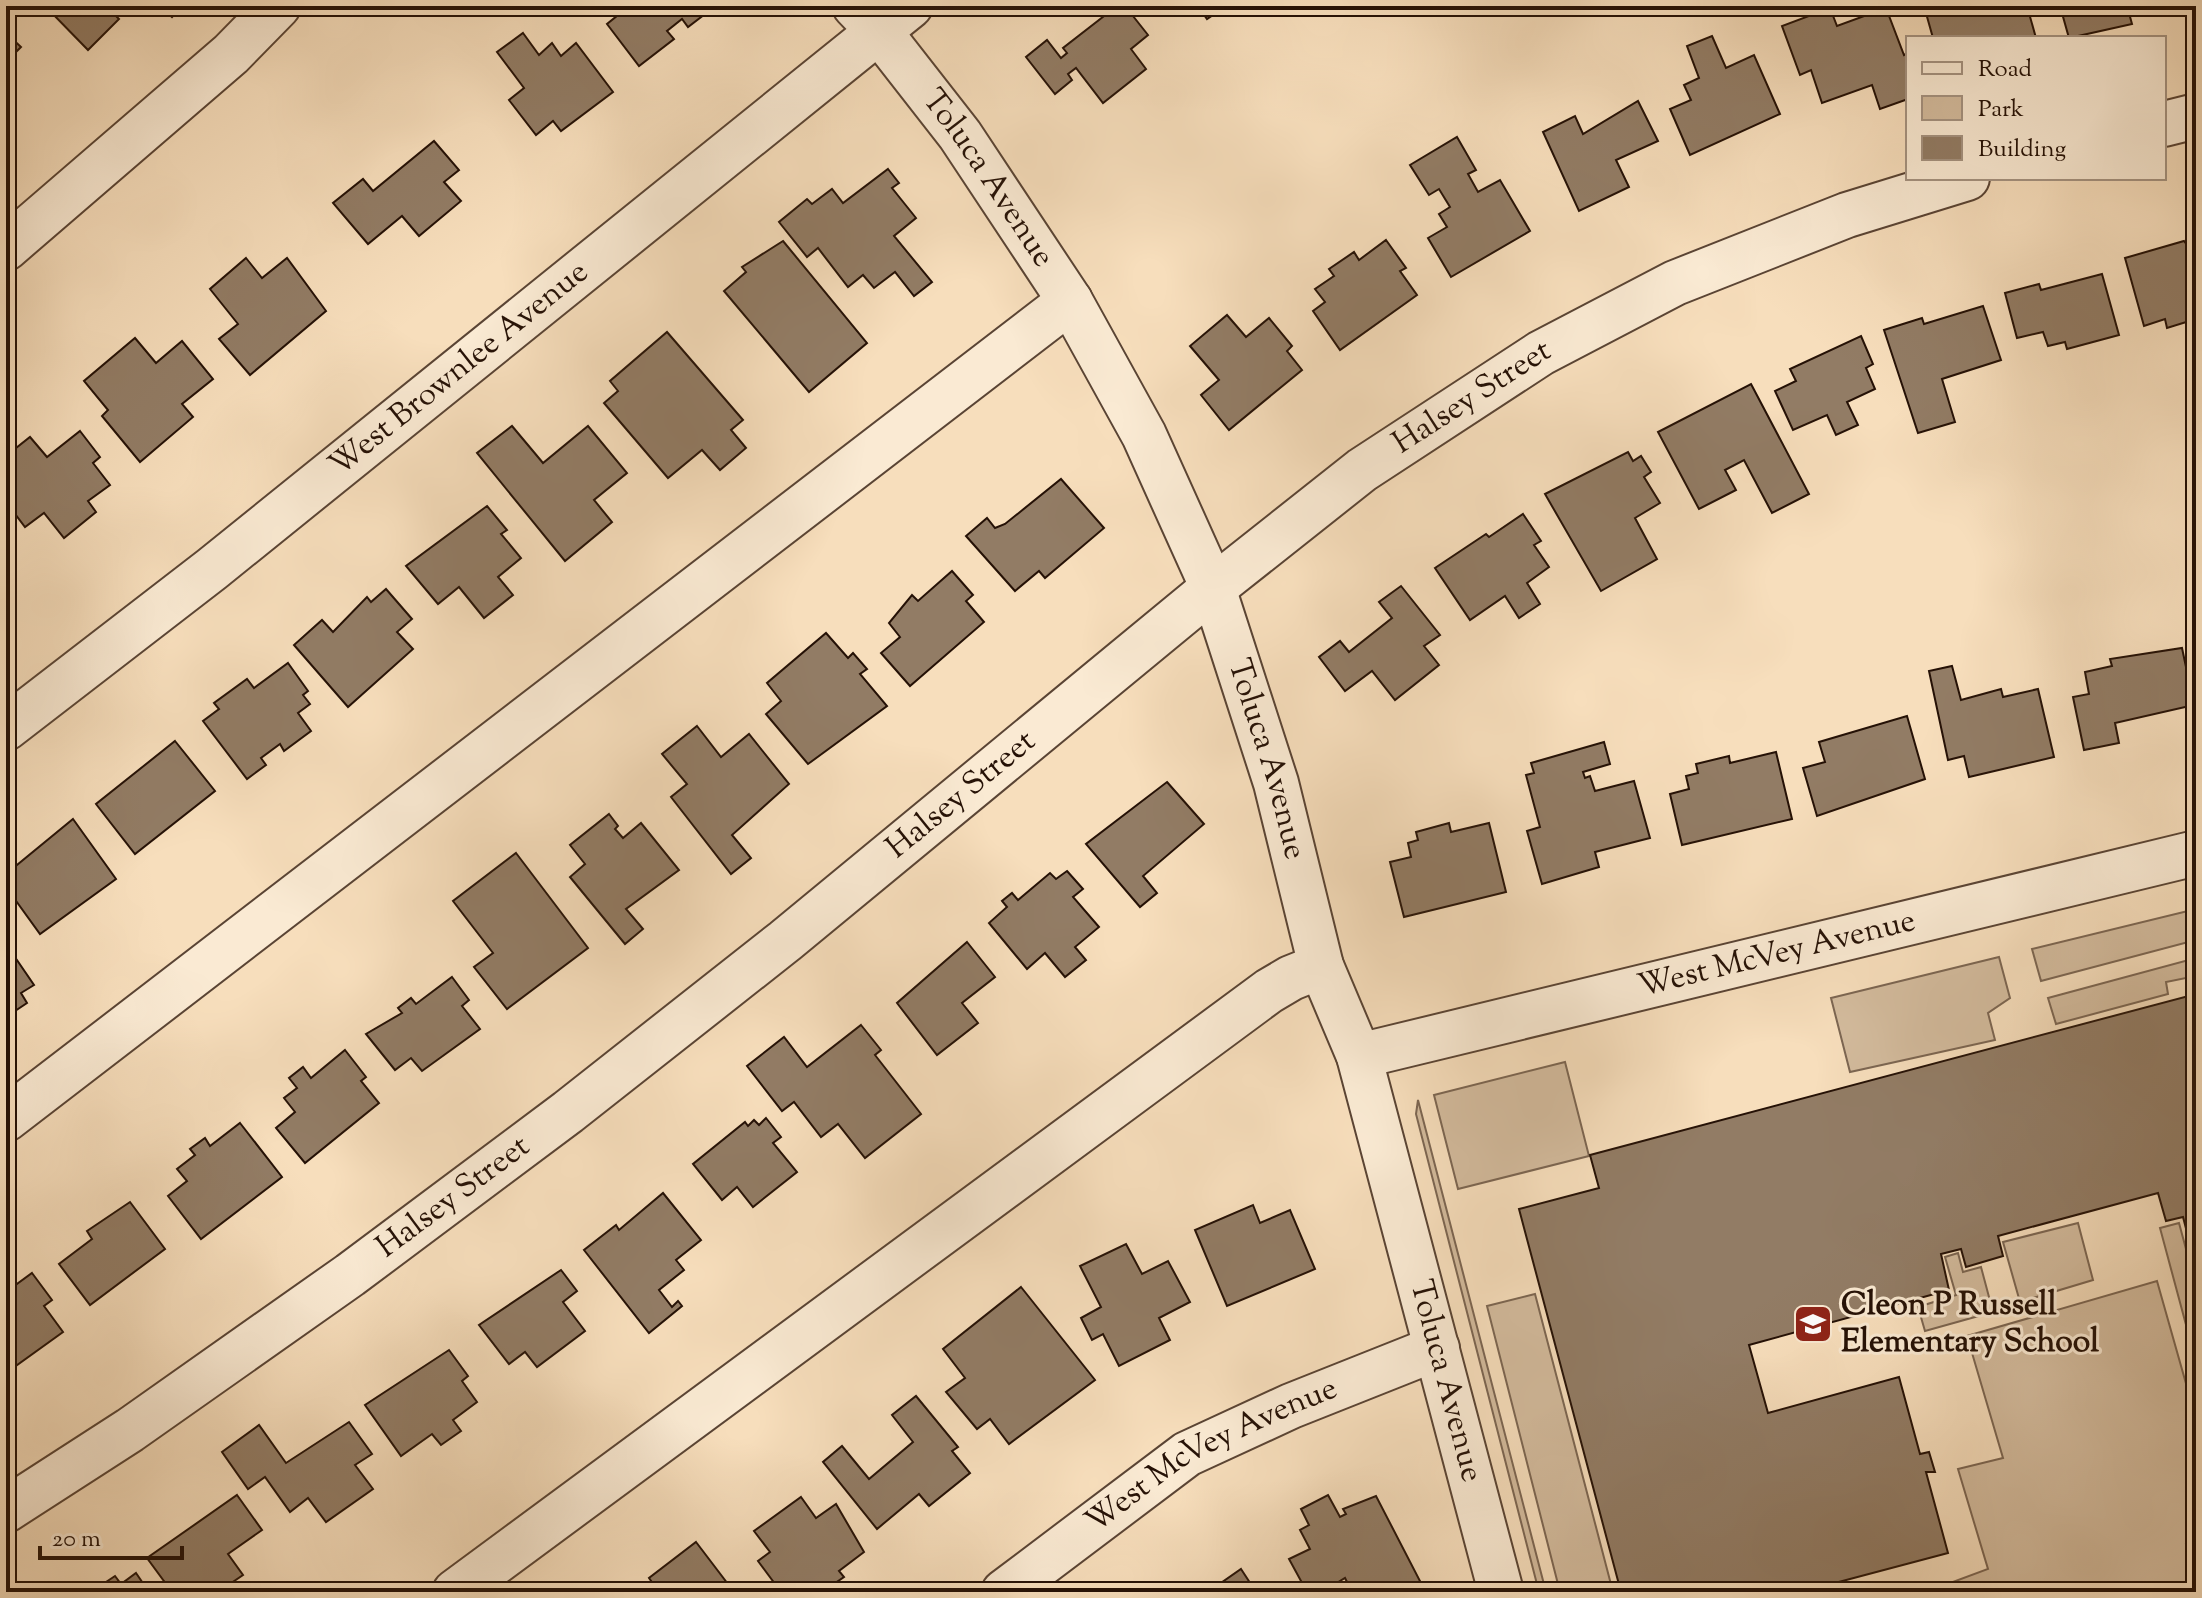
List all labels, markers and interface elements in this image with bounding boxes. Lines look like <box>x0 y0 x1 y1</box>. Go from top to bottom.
legend <box>1906 36 2166 180</box>
text: Road <box>1978 53 2032 87</box>
street label: Toluca Avenue <box>910 80 1065 277</box>
text: Park <box>1978 93 2024 127</box>
text: Building <box>1978 133 2067 167</box>
street label: West Brownlee Avenue <box>320 251 599 488</box>
street label: Halsey Street <box>1384 328 1560 467</box>
street label: Toluca Avenue <box>1214 653 1317 864</box>
street label: Halsey Street <box>877 720 1046 871</box>
street label: West McVey Avenue <box>1633 899 1920 1010</box>
street label: Halsey Street <box>367 1125 540 1270</box>
street label: Toluca Avenue <box>1396 1275 1494 1487</box>
place label: Cleon P Russell Elementary School <box>1841 1283 2099 1366</box>
school or university icon: Cleon P Russell Elementary School <box>1792 1303 1834 1345</box>
street label: West McVey Avenue <box>1076 1367 1344 1545</box>
scale bar <box>40 1510 182 1560</box>
text: 20 m <box>52 1523 101 1557</box>

